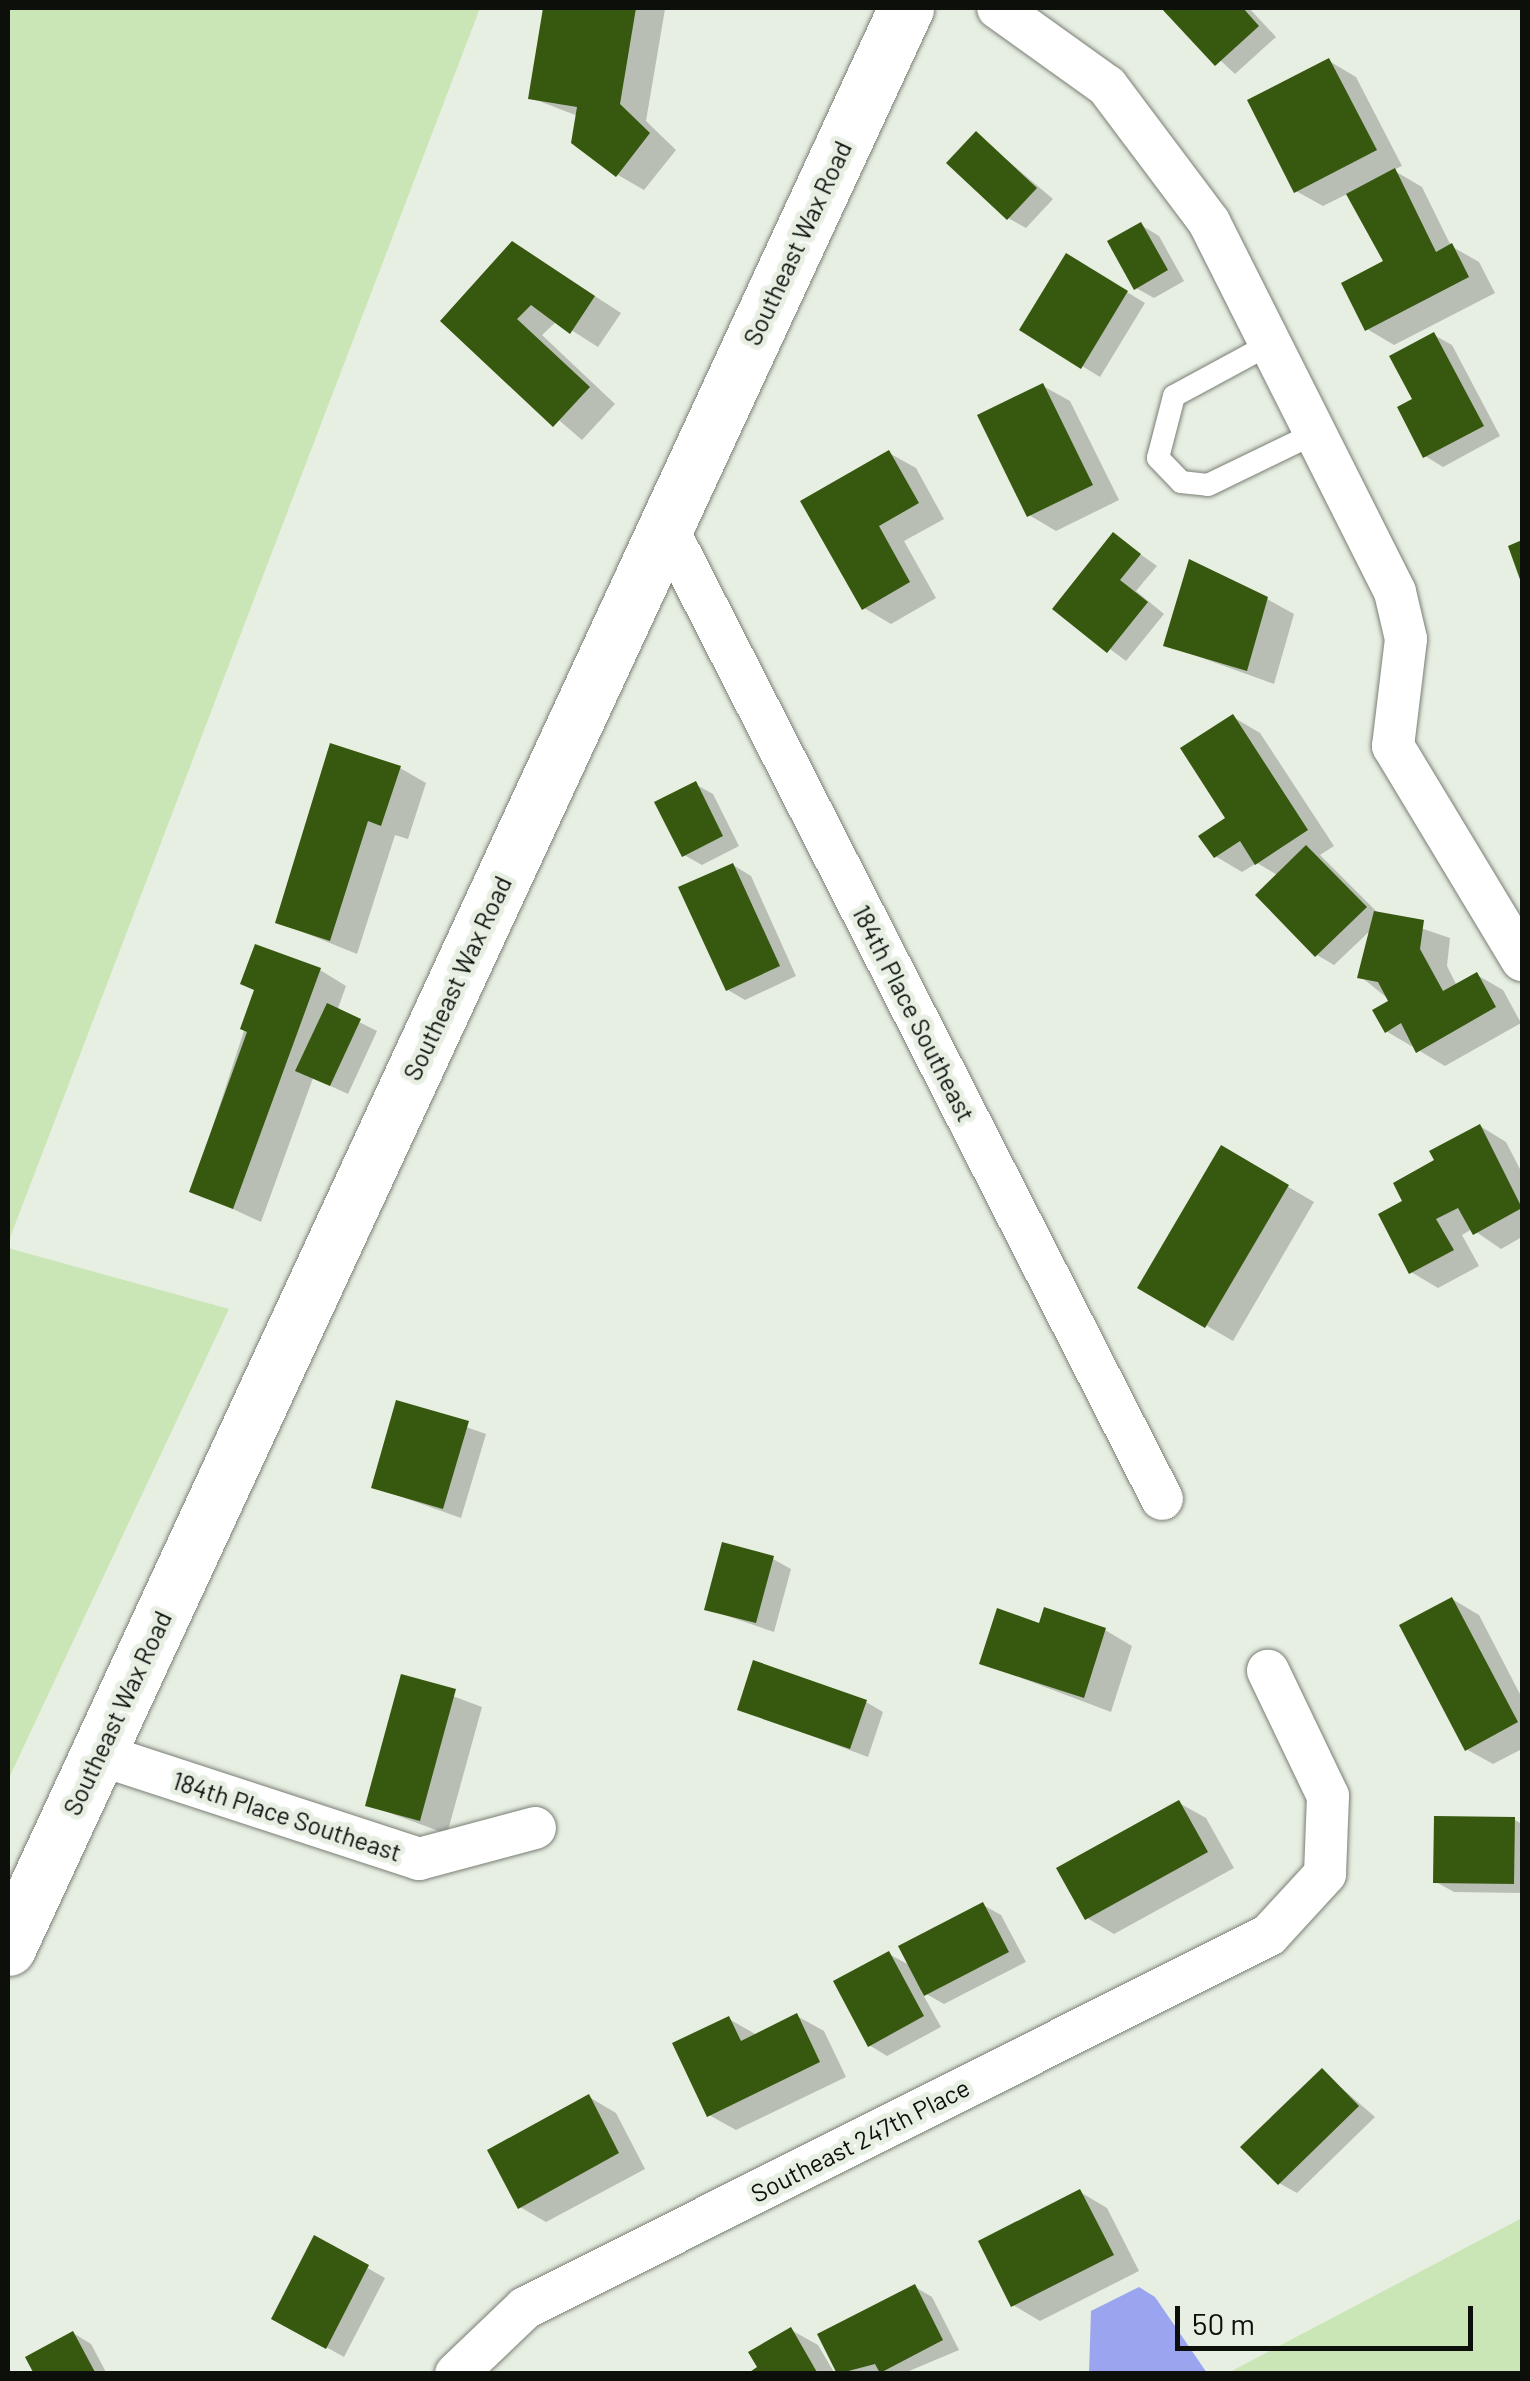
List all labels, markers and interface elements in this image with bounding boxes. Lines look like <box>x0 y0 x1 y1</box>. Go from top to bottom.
street label: Southeast Wax Road <box>737 136 857 350</box>
street label: Southeast Wax Road <box>397 871 517 1085</box>
street label: 184th Place Southeast <box>846 900 982 1126</box>
street label: Southeast Wax Road <box>57 1606 177 1820</box>
street label: 184th Place Southeast <box>169 1765 405 1867</box>
street label: Southeast 247th Place <box>746 2072 974 2208</box>
scale bar <box>1180 2286 1478 2348</box>
text: 50 m <box>1192 2305 1255 2341</box>

